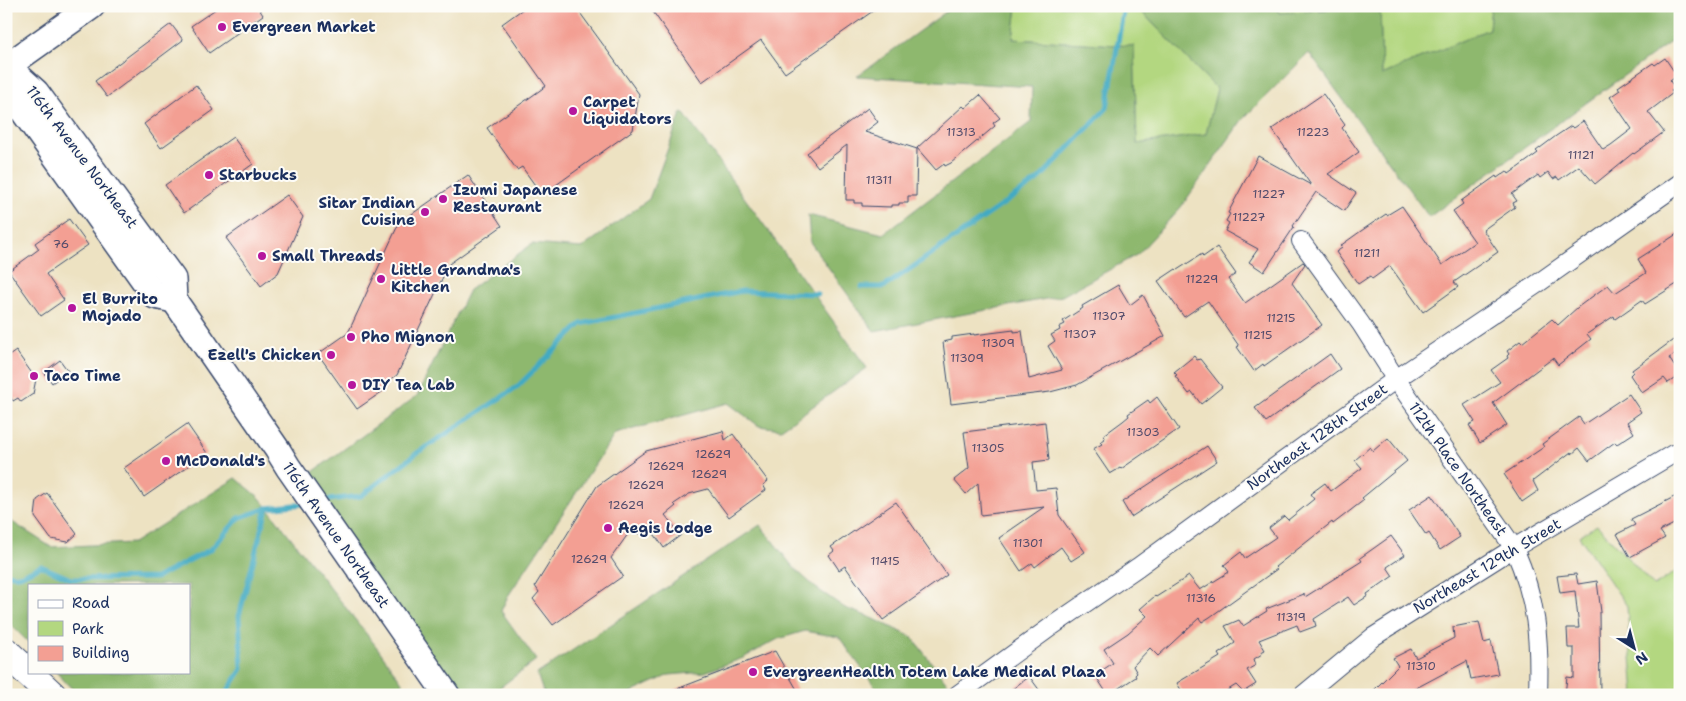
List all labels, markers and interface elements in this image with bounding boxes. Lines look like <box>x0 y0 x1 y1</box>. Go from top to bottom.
place label: Evergreen Market <box>232 17 376 37</box>
marker: Evergreen Market <box>216 21 228 33</box>
street label: 116th Avenue Northeast <box>22 81 142 233</box>
place label: Carpet Liquidators <box>583 92 672 129</box>
marker: Carpet Liquidators <box>567 105 579 117</box>
house number: 11313 <box>946 124 976 140</box>
house number: 11223 <box>1297 124 1329 140</box>
house number: 11121 <box>1568 147 1594 163</box>
place label: Starbucks <box>219 165 297 185</box>
marker: Starbucks <box>203 169 215 181</box>
house number: 11311 <box>866 172 892 188</box>
place label: Izumi Japanese Restaurant <box>453 180 578 217</box>
house number: 11227 <box>1253 186 1285 202</box>
place label: Sitar Indian Cuisine <box>318 193 415 230</box>
marker: Izumi Japanese Restaurant <box>437 193 449 205</box>
marker: Sitar Indian Cuisine <box>419 206 431 218</box>
house number: 11227 <box>1233 209 1265 225</box>
house number: 76 <box>53 236 69 252</box>
house number: 11211 <box>1354 245 1380 261</box>
place label: Small Threads <box>272 246 384 266</box>
marker: Small Threads <box>256 250 268 262</box>
place label: Little Grandma's Kitchen <box>391 260 521 297</box>
house number: 11229 <box>1186 271 1218 287</box>
marker: Little Grandma's Kitchen <box>375 273 387 285</box>
place label: El Burrito Mojado <box>82 289 158 326</box>
marker: El Burrito Mojado <box>66 302 78 314</box>
house number: 11307 <box>1092 308 1126 324</box>
house number: 11215 <box>1267 310 1295 326</box>
house number: 11307 <box>1063 326 1097 342</box>
place label: Pho Mignon <box>361 327 454 347</box>
house number: 11215 <box>1244 327 1272 343</box>
marker: Pho Mignon <box>345 331 357 343</box>
house number: 11309 <box>981 335 1015 351</box>
place label: Ezell's Chicken <box>208 345 321 365</box>
marker: Ezell's Chicken <box>325 349 337 361</box>
house number: 11309 <box>950 350 984 366</box>
place label: Taco Time <box>44 366 121 386</box>
marker: Taco Time <box>28 370 40 382</box>
place label: DIY Tea Lab <box>362 375 455 395</box>
marker: DIY Tea Lab <box>346 379 358 391</box>
street label: Northeast 128th Street <box>1243 379 1391 495</box>
street label: 112th Place Northeast <box>1404 398 1512 540</box>
house number: 11303 <box>1126 424 1160 440</box>
house number: 11305 <box>972 440 1004 456</box>
house number: 12629 <box>695 446 731 462</box>
place label: McDonald's <box>176 451 266 471</box>
marker: McDonald's <box>160 455 172 467</box>
street label: 116th Avenue Northeast <box>278 458 394 612</box>
house number: 12629 <box>648 458 684 474</box>
house number: 12629 <box>691 466 727 482</box>
house number: 12629 <box>628 477 664 493</box>
house number: 12629 <box>608 497 644 513</box>
street label: Northeast 129th Street <box>1409 514 1565 618</box>
place label: Aegis Lodge <box>618 518 713 538</box>
marker: Aegis Lodge <box>602 522 614 534</box>
house number: 11301 <box>1013 535 1043 551</box>
house number: 12629 <box>571 551 607 567</box>
house number: 11415 <box>870 553 900 569</box>
legend <box>28 584 190 674</box>
house number: 11316 <box>1186 590 1216 606</box>
text: Road <box>72 593 110 613</box>
house number: 11319 <box>1276 609 1306 625</box>
text: Park <box>72 619 104 639</box>
north arrow <box>1608 624 1658 674</box>
text: Building <box>72 643 129 663</box>
text: N <box>1632 648 1651 669</box>
house number: 11310 <box>1406 658 1436 674</box>
place label: EvergreenHealth Totem Lake Medical Plaza <box>763 662 1107 682</box>
marker: EvergreenHealth Totem Lake Medical Plaza <box>747 666 759 678</box>

